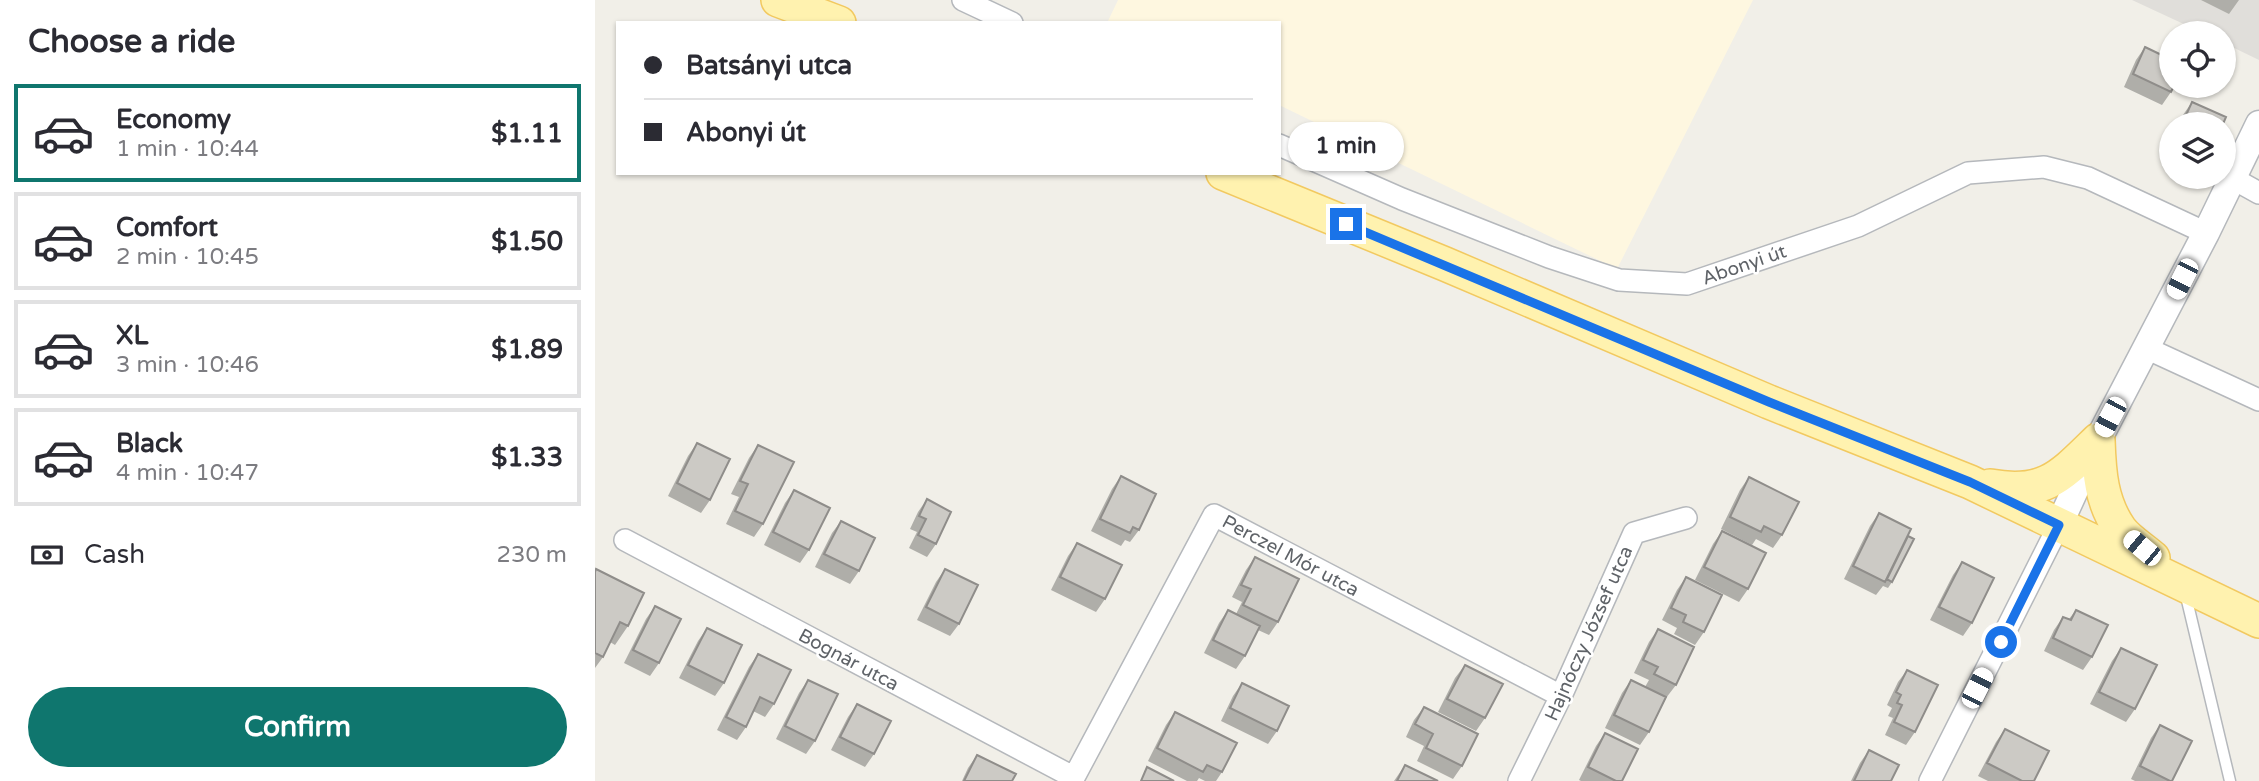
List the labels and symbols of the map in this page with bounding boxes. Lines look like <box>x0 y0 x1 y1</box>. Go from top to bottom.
callout: 1 min <box>1288 122 1404 172</box>
route end <box>1330 208 1362 240</box>
street label: Abonyi út <box>1699 240 1789 290</box>
car <box>2164 256 2201 302</box>
car <box>2091 394 2130 440</box>
street label: Perczel Mór utca <box>1218 511 1363 601</box>
car <box>2120 526 2165 570</box>
street label: Hajnóczy József utca <box>1540 543 1637 724</box>
street label: Bognár utca <box>795 624 903 696</box>
route start <box>1985 626 2017 658</box>
car <box>1959 665 1996 711</box>

